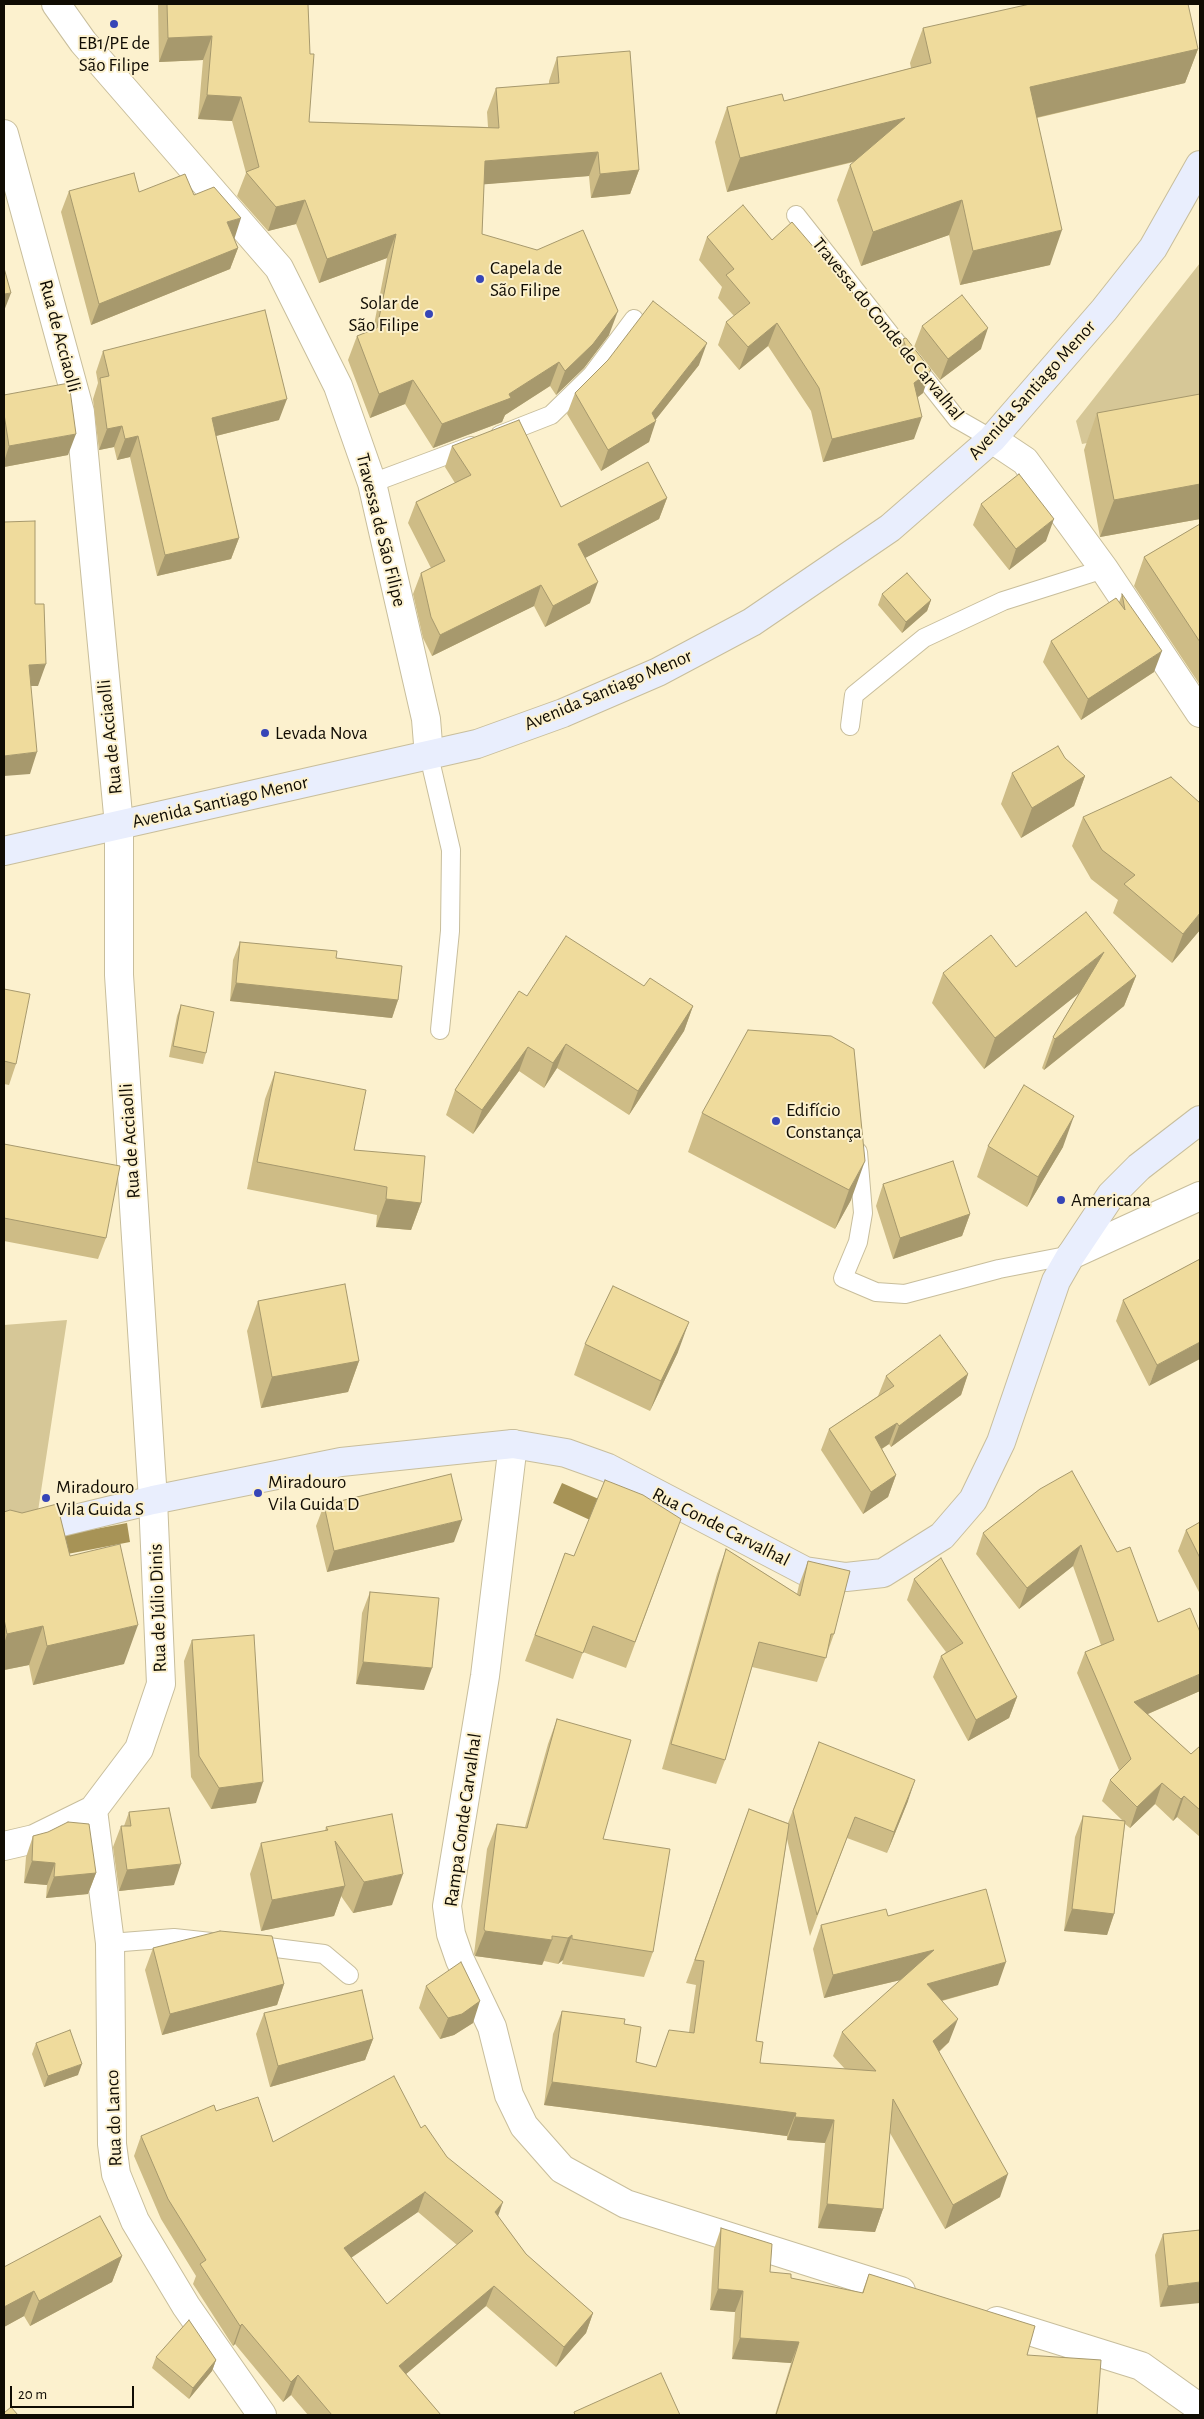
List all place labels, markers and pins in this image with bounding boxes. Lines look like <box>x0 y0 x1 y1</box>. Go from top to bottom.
marker: EB1/PE de São Filipe <box>108 18 120 30</box>
place label: EB1/PE de São Filipe <box>78 32 150 76</box>
place label: Capela de São Filipe <box>490 257 562 301</box>
marker: Capela de São Filipe <box>474 273 486 285</box>
place label: Solar de São Filipe <box>349 292 419 336</box>
marker: Solar de São Filipe <box>423 308 435 320</box>
place label: Levada Nova <box>275 722 368 744</box>
marker: Levada Nova <box>259 727 271 739</box>
place label: Edifício Constança <box>786 1099 862 1143</box>
marker: Edifício Constança <box>770 1115 782 1127</box>
place label: Americana <box>1071 1189 1151 1211</box>
marker: Americana <box>1055 1194 1067 1206</box>
place label: Miradouro Vila Guida D <box>268 1471 359 1515</box>
place label: Miradouro Vila Guida S <box>56 1476 144 1520</box>
marker: Miradouro Vila Guida D <box>252 1487 264 1499</box>
marker: Miradouro Vila Guida S <box>40 1492 52 1504</box>

